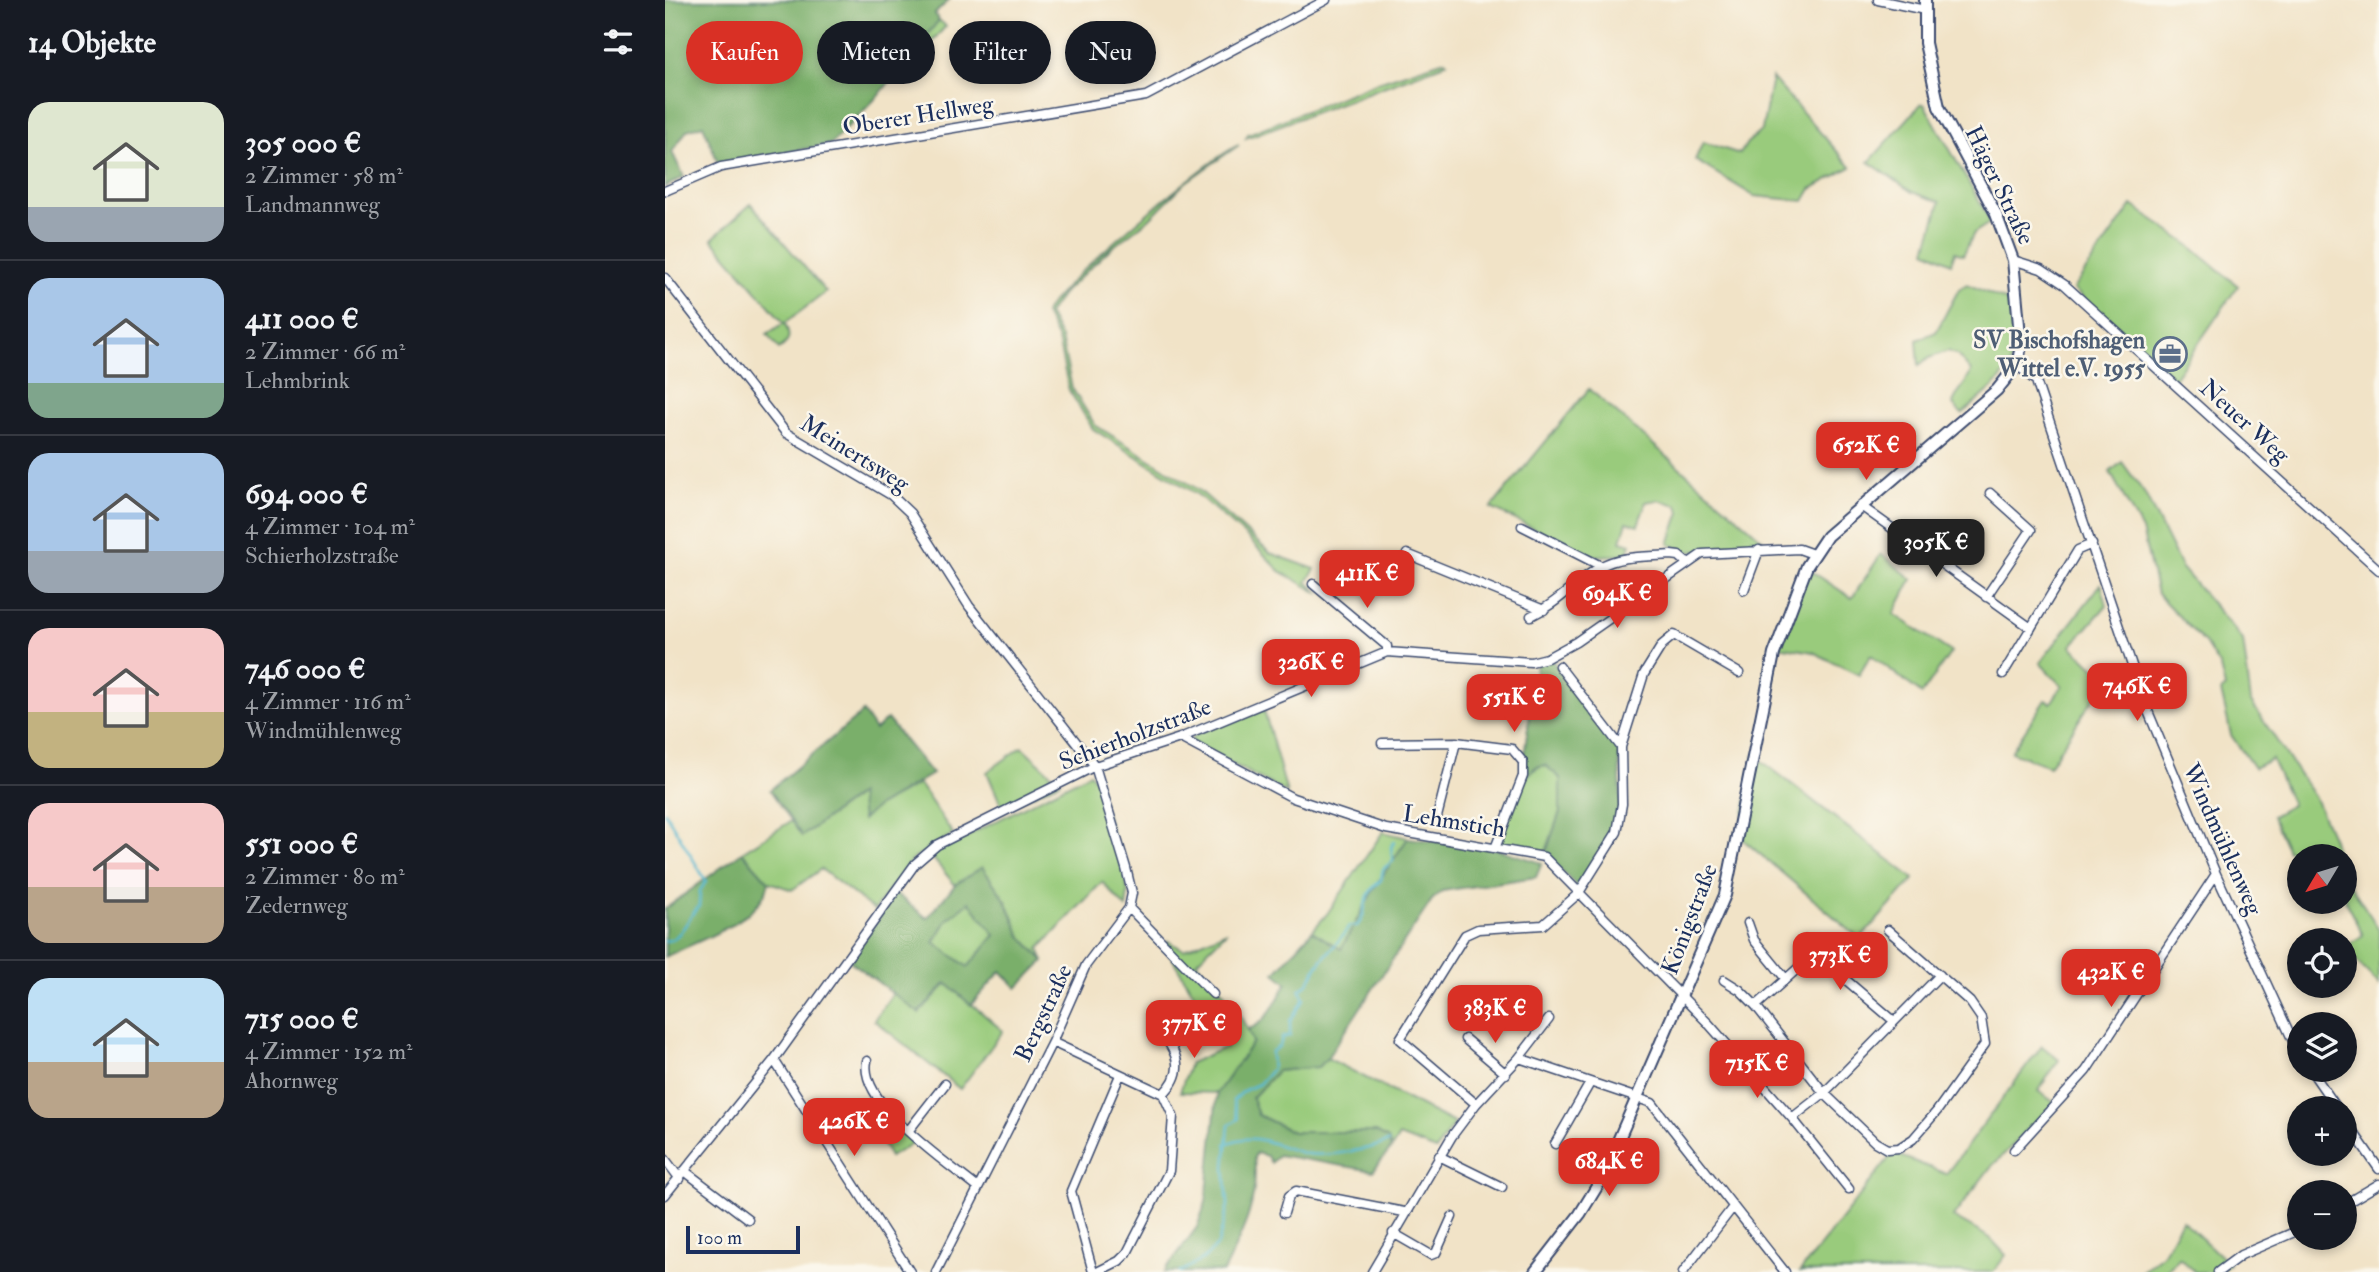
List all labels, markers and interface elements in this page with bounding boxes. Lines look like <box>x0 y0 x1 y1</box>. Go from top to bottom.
chip: Kaufen <box>686 21 803 84</box>
chip: Mieten <box>817 21 935 84</box>
chip: Filter <box>949 21 1051 84</box>
chip: Neu <box>1065 21 1156 84</box>
icon: filters <box>599 23 637 61</box>
text: 14 Objekte <box>28 24 156 61</box>
street label: Oberer Hellweg <box>840 88 997 143</box>
street label: Häger Straße <box>1957 121 2042 250</box>
text: 305 000 € <box>245 124 361 161</box>
icon: home <box>84 130 168 214</box>
text: 2 Zimmer · 58 m² <box>245 161 403 190</box>
text: Landmannweg <box>245 190 380 219</box>
text: 411 000 € <box>245 300 359 337</box>
icon: home <box>84 306 168 390</box>
place label: SV Bischofshagen Wittel e.V. 1955 <box>1973 325 2146 384</box>
office icon: SV Bischofshagen Wittel e.V. 1955 <box>2151 335 2189 373</box>
text: 2 Zimmer · 66 m² <box>245 337 405 366</box>
text: Lehmbrink <box>245 366 350 395</box>
street label: Neuer Weg <box>2193 373 2297 471</box>
street label: Meinertsweg <box>794 408 916 500</box>
pin: 652K € <box>1809 422 1923 482</box>
text: 652K € <box>1832 430 1900 459</box>
text: 694 000 € <box>245 475 368 512</box>
icon: home <box>84 481 168 565</box>
text: 4 Zimmer · 104 m² <box>245 512 415 541</box>
pin: 305K € <box>1879 520 1993 579</box>
text: 305K € <box>1903 527 1969 556</box>
text: Schierholzstraße <box>245 541 399 570</box>
pin: 411K € <box>1310 550 1424 610</box>
text: 411K € <box>1335 558 1399 587</box>
pin: 694K € <box>1560 570 1674 630</box>
text: 694K € <box>1582 578 1652 607</box>
pin: 326K € <box>1254 640 1368 699</box>
text: 326K € <box>1278 647 1344 676</box>
text: 746 000 € <box>245 650 366 687</box>
icon: home <box>84 656 168 740</box>
pin: 746K € <box>2080 664 2194 723</box>
text: 746K € <box>2103 671 2171 700</box>
pin: 551K € <box>1457 674 1571 734</box>
text: 551K € <box>1483 682 1545 711</box>
text: 4 Zimmer · 116 m² <box>245 687 411 716</box>
street label: Schierholzstraße <box>1055 691 1216 778</box>
text: Windmühlenweg <box>245 716 401 745</box>
street label: Windmühlenweg <box>2175 758 2270 921</box>
street label: Lehmstich <box>1401 798 1508 845</box>
text: 551 000 € <box>245 825 358 862</box>
icon: home <box>84 831 168 915</box>
north arrow <box>2287 844 2357 914</box>
map controls <box>2287 844 2357 1250</box>
street label: Königstraße <box>1654 859 1725 979</box>
text: 2 Zimmer · 80 m² <box>245 862 405 891</box>
text: Zedernweg <box>245 891 348 920</box>
button: locate <box>2287 928 2357 998</box>
pin: 373K € <box>1783 932 1897 992</box>
text: 373K € <box>1809 940 1871 969</box>
pin: 432K € <box>2054 950 2168 1009</box>
text: 432K € <box>2077 957 2145 986</box>
street label: Bergstraße <box>1007 959 1080 1067</box>
pin: 383K € <box>1438 986 1552 1045</box>
text: 383K € <box>1464 993 1526 1022</box>
text: 715 000 € <box>245 1000 359 1037</box>
pin: 377K € <box>1137 1000 1251 1060</box>
icon: home <box>84 1006 168 1090</box>
text: 377K € <box>1162 1008 1226 1037</box>
button: layers <box>2287 1012 2357 1082</box>
text: 4 Zimmer · 152 m² <box>245 1037 413 1066</box>
pin: 715K € <box>1700 1040 1814 1100</box>
text: 715K € <box>1725 1048 1789 1077</box>
text: Ahornweg <box>245 1066 338 1095</box>
button: + <box>2287 1096 2357 1166</box>
pin: 426K € <box>797 1098 911 1158</box>
text: 426K € <box>819 1106 889 1135</box>
pin: 684K € <box>1552 1138 1666 1198</box>
text: 684K € <box>1574 1146 1644 1175</box>
button: − <box>2287 1180 2357 1250</box>
scale bar <box>686 1223 800 1255</box>
text: 100 m <box>697 1226 742 1250</box>

